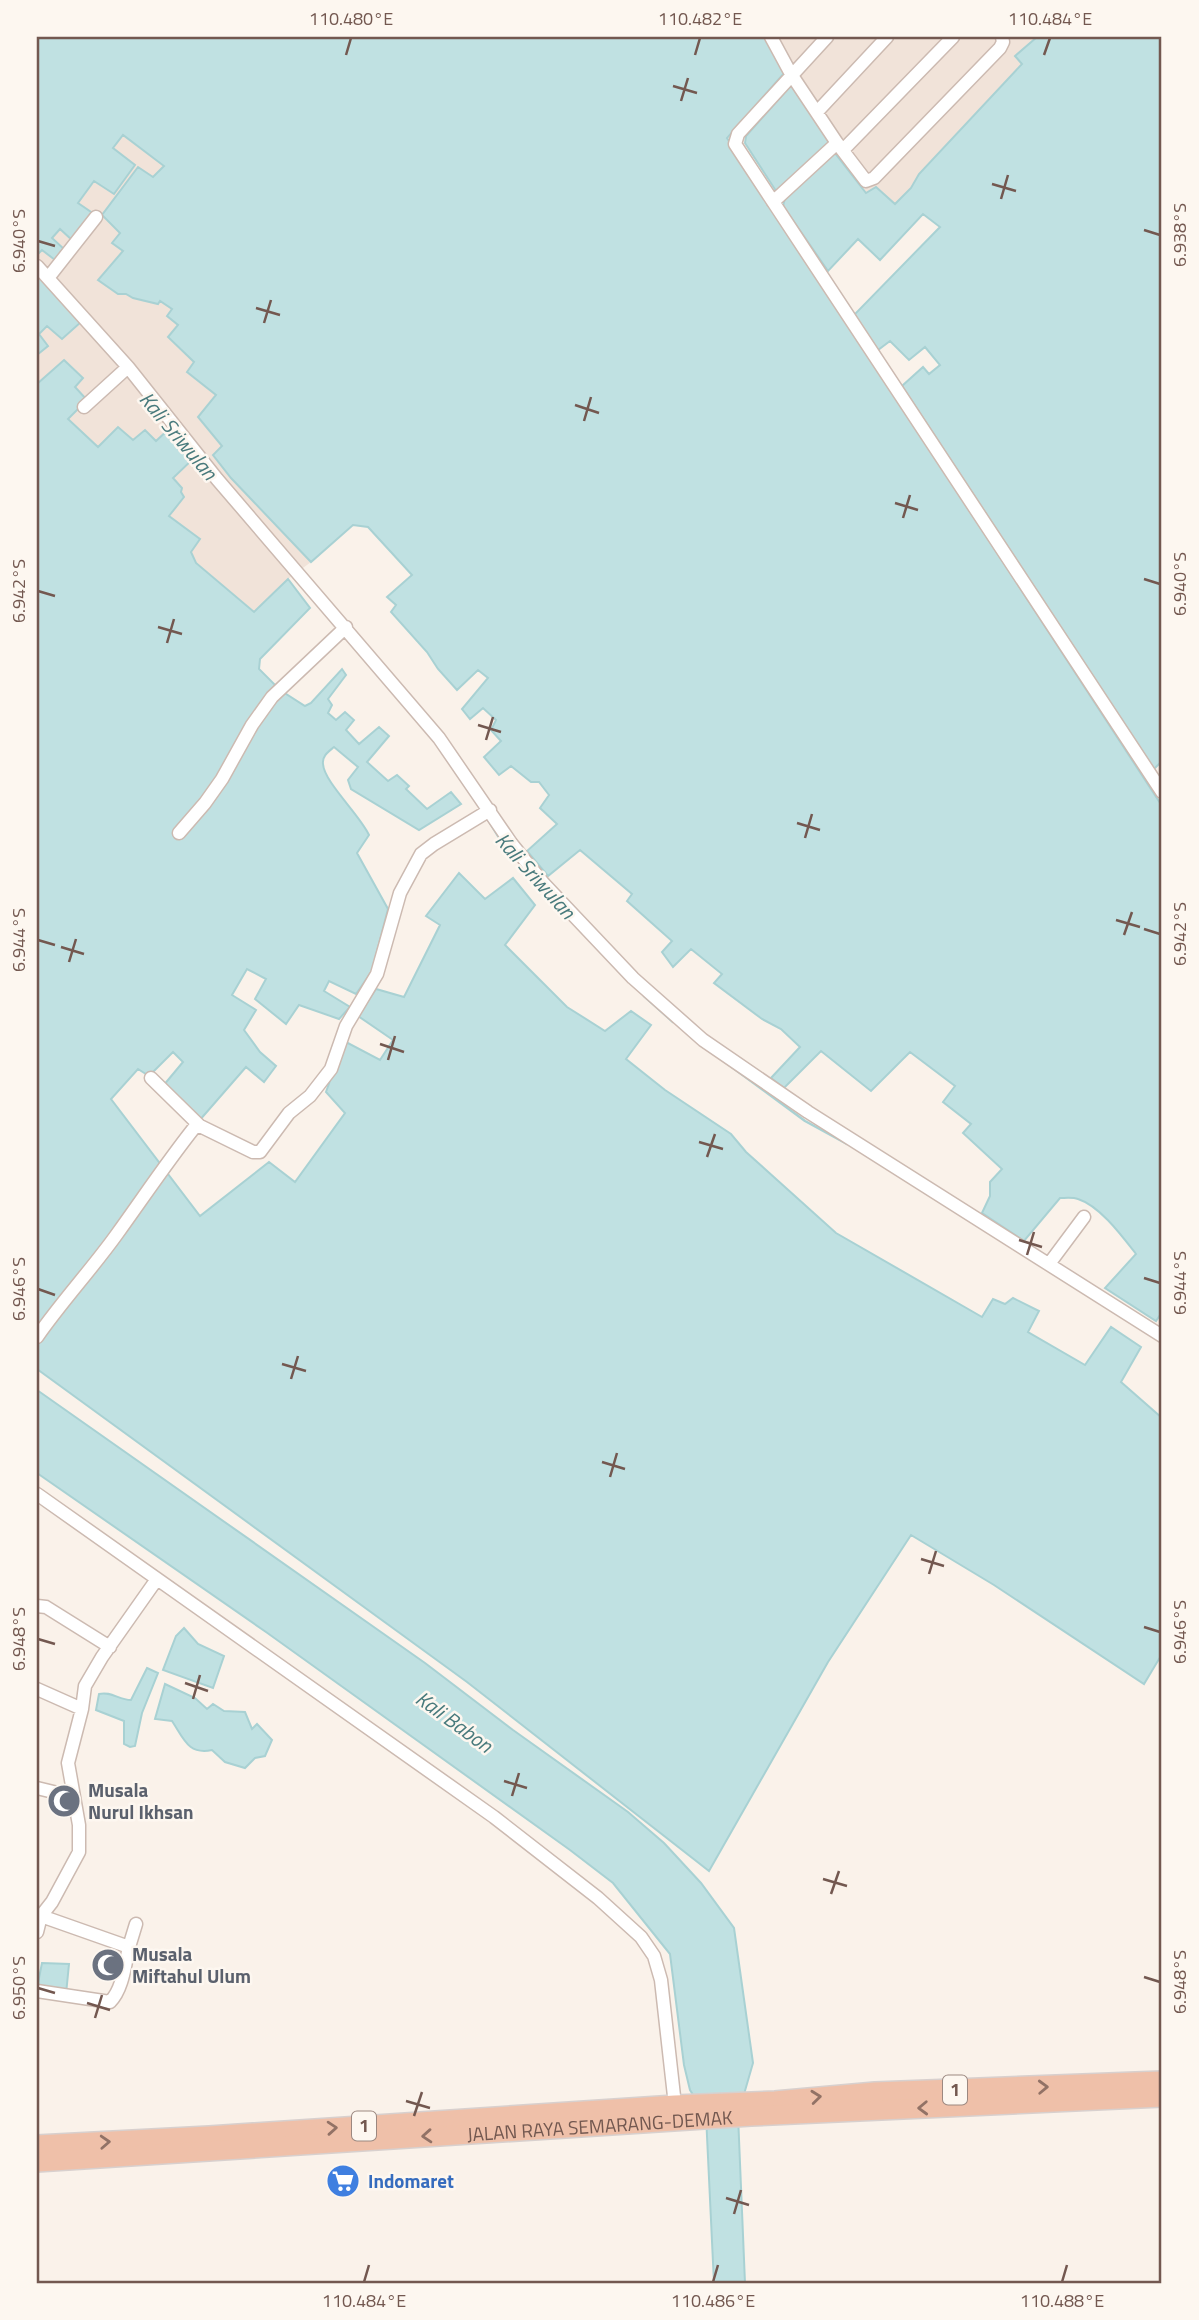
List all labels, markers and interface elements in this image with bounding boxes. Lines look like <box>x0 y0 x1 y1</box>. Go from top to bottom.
text: 110.480°E <box>309 5 393 32</box>
text: 110.482°E <box>658 5 742 32</box>
text: 110.484°E <box>1008 5 1092 32</box>
text: 6.938°S <box>1166 203 1193 267</box>
text: 6.940°S <box>5 209 32 273</box>
water label: Kali Sriwulan <box>132 384 226 487</box>
text: 6.940°S <box>1166 552 1193 616</box>
text: 6.942°S <box>5 559 32 623</box>
water label: Kali Sriwulan <box>488 825 584 926</box>
text: 6.942°S <box>1166 902 1193 966</box>
text: 6.944°S <box>5 908 32 972</box>
text: 6.944°S <box>1166 1251 1193 1315</box>
text: 6.946°S <box>5 1257 32 1321</box>
text: 6.946°S <box>1166 1600 1193 1664</box>
text: 6.948°S <box>5 1607 32 1671</box>
water label: Kali Babon <box>409 1682 500 1760</box>
place label: Musala Nurul Ikhsan <box>88 1775 193 1826</box>
mosque icon: Musala Nurul Ikhsan <box>45 1782 83 1820</box>
place label: Musala Miftahul Ulum <box>132 1939 251 1990</box>
mosque icon: Musala Miftahul Ulum <box>89 1946 127 1984</box>
text: 6.948°S <box>1166 1950 1193 2014</box>
text: 6.950°S <box>5 1956 32 2020</box>
road number: 1 <box>943 2076 967 2104</box>
one-way arrow <box>1038 2079 1049 2094</box>
one-way arrow <box>810 2089 822 2104</box>
one-way arrow <box>917 2100 928 2115</box>
street label: JALAN RAYA SEMARANG-DEMAK <box>466 2102 734 2148</box>
road number: 1 <box>352 2112 376 2140</box>
one-way arrow <box>327 2121 338 2136</box>
one-way arrow <box>421 2129 432 2144</box>
one-way arrow <box>100 2134 111 2149</box>
supermarket icon: Indomaret <box>324 2162 362 2200</box>
place label: Indomaret <box>368 2166 454 2195</box>
text: 110.484°E <box>322 2287 406 2314</box>
text: 110.486°E <box>671 2287 755 2314</box>
text: 110.488°E <box>1020 2287 1104 2314</box>

